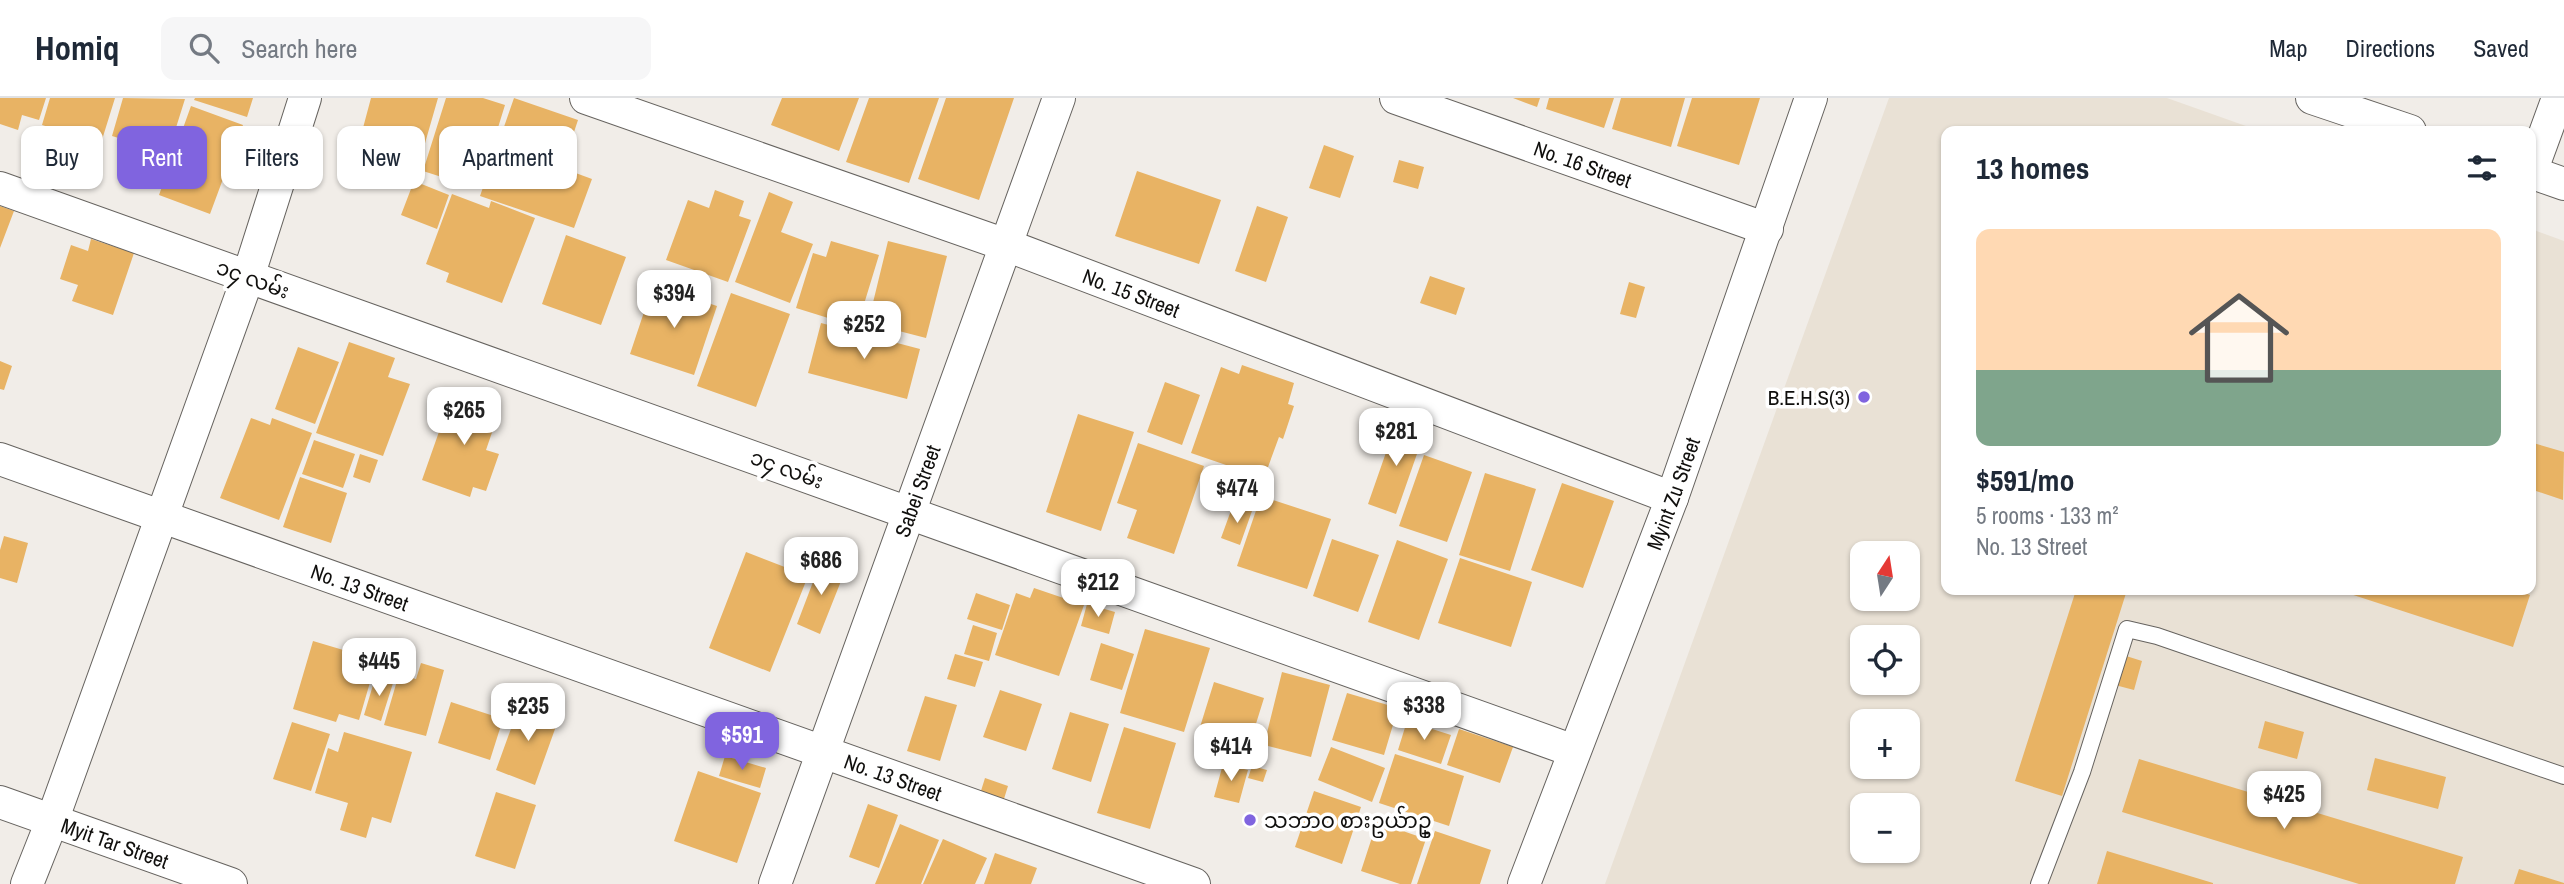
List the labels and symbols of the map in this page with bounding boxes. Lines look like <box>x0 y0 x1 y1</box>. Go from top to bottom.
street label: No. 16 Street <box>1530 133 1636 195</box>
street label: ၁၄ လမ်း <box>211 251 294 308</box>
street label: No. 15 Street <box>1079 261 1184 324</box>
pin: $394 <box>633 271 715 330</box>
pin: $252 <box>823 302 905 361</box>
place label: B.E.H.S(3) <box>1768 383 1850 412</box>
pin: $265 <box>423 388 505 447</box>
marker: B.E.H.S(3) <box>1856 389 1872 405</box>
pin: $281 <box>1355 408 1437 468</box>
street label: Myint Zu Street <box>1639 433 1707 554</box>
street label: ၁၄ လမ်း <box>745 441 828 498</box>
street label: Sabei Street <box>887 441 947 541</box>
pin: $474 <box>1196 466 1278 525</box>
pin: $686 <box>780 538 862 597</box>
north arrow <box>1850 541 1920 611</box>
street label: No. 13 Street <box>307 556 413 618</box>
pin: $212 <box>1057 560 1139 619</box>
pin: $445 <box>338 638 420 698</box>
pin: $338 <box>1383 682 1465 742</box>
pin: $235 <box>487 684 569 743</box>
pin: $591 <box>701 712 783 772</box>
pin: $414 <box>1190 724 1272 783</box>
street label: No. 13 Street <box>840 746 946 808</box>
pin: $425 <box>2243 772 2325 831</box>
place label: သဘာဝ စားဥယ်ာဥ္ <box>1264 805 1432 838</box>
street label: Myit Tar Street <box>57 810 173 875</box>
marker: သဘာဝ စားဥယ်ာဥ္ <box>1242 812 1258 828</box>

